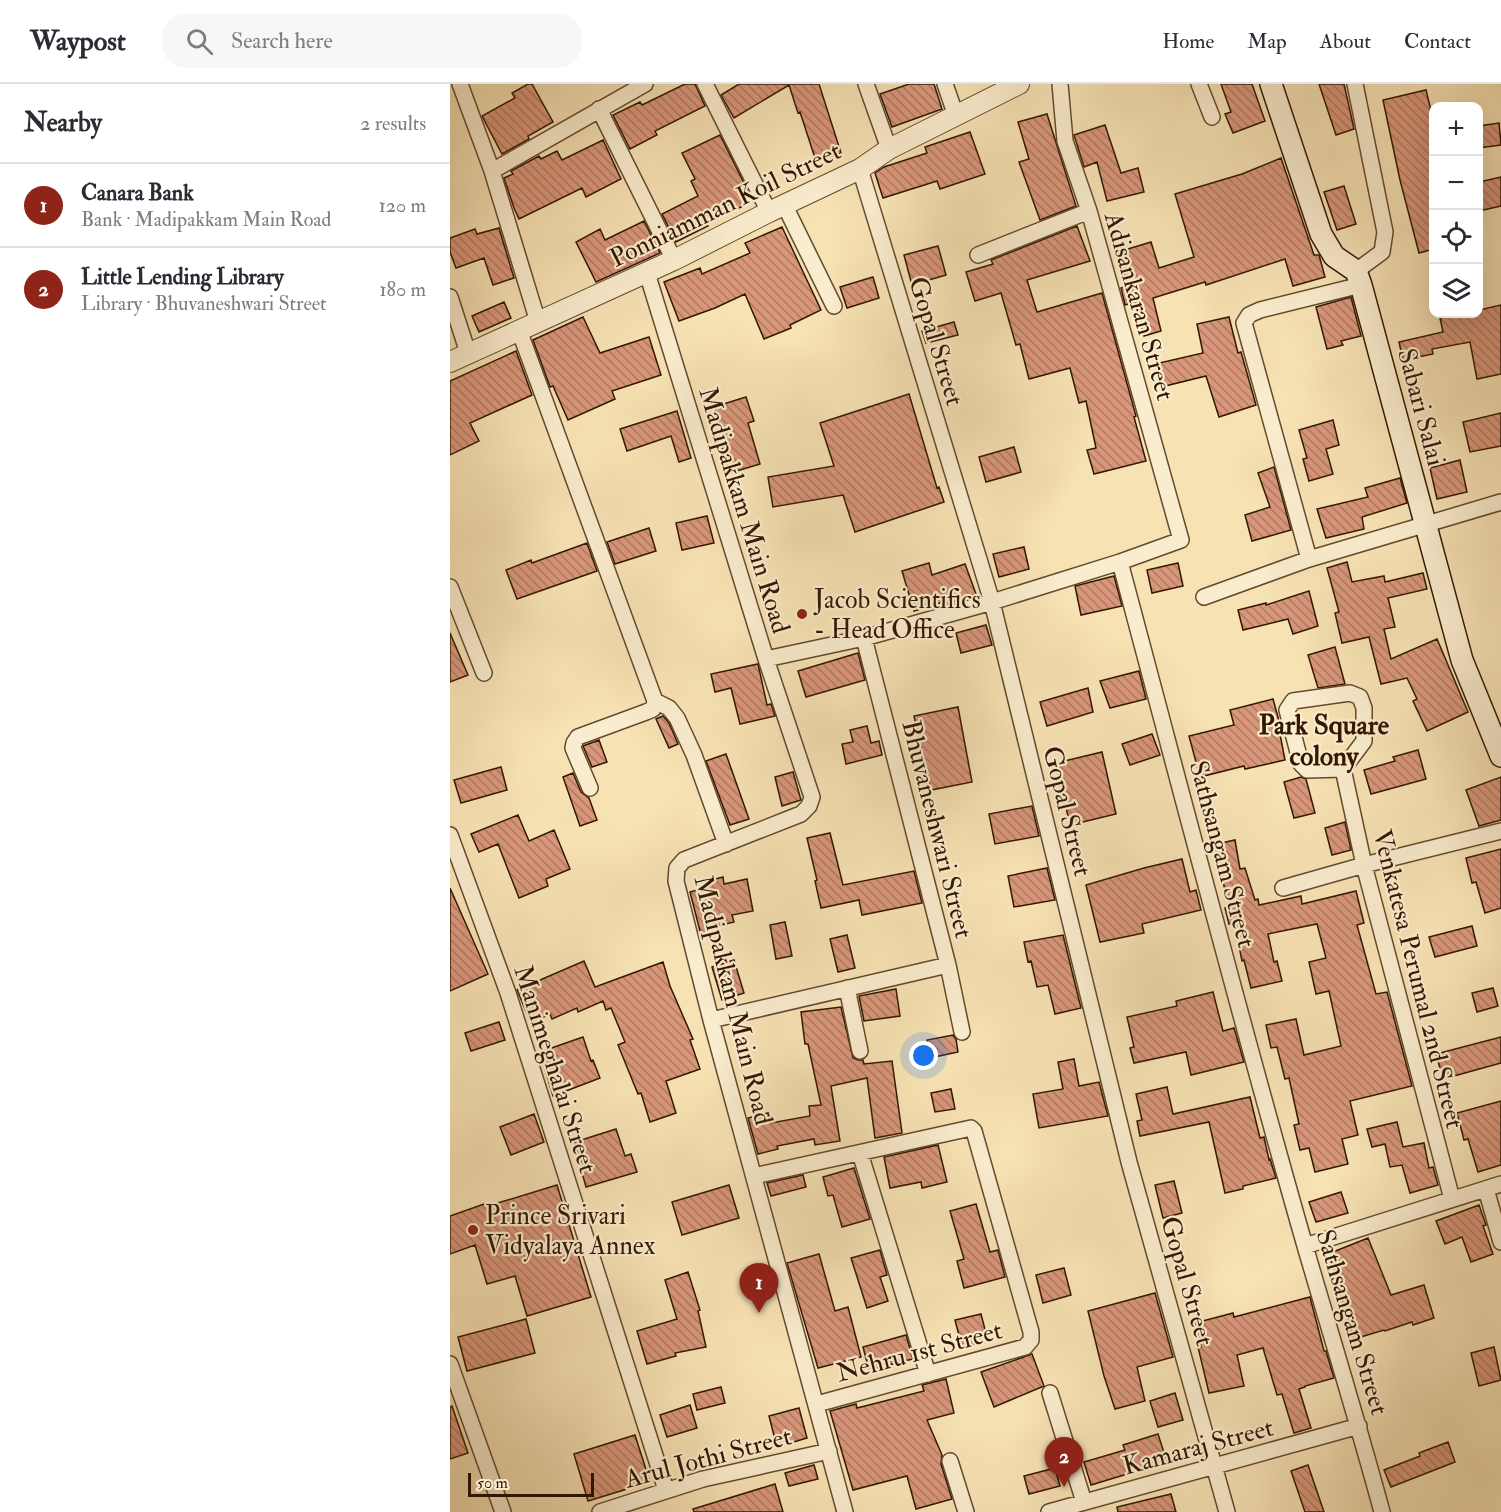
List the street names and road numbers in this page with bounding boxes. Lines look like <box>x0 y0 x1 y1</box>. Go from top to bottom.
street label: Ponniamman Koil Street <box>605 135 846 275</box>
street label: Adisankaran Street <box>1097 208 1181 404</box>
street label: Gopal Street <box>900 273 971 410</box>
street label: Sabari Salai <box>1390 345 1452 469</box>
street label: Madipakkam Main Road <box>690 383 797 638</box>
street label: Bhuvaneshwari Street <box>894 717 980 941</box>
street label: Gopal Street <box>1034 743 1099 880</box>
street label: Sathsangam Street <box>1182 757 1262 951</box>
street label: Venkatesa Perumal 2nd Street <box>1365 827 1471 1132</box>
street label: Madipakkam Main Road <box>686 872 780 1129</box>
street label: Manimeghalai Street <box>506 961 604 1177</box>
street label: Gopal Street <box>1152 1213 1221 1350</box>
street label: Sathsangam Street <box>1309 1226 1395 1419</box>
street label: Nehru 1st Street <box>833 1314 1006 1389</box>
street label: Kamaraj Street <box>1120 1412 1277 1482</box>
street label: Arul Jothi Street <box>620 1420 795 1496</box>

